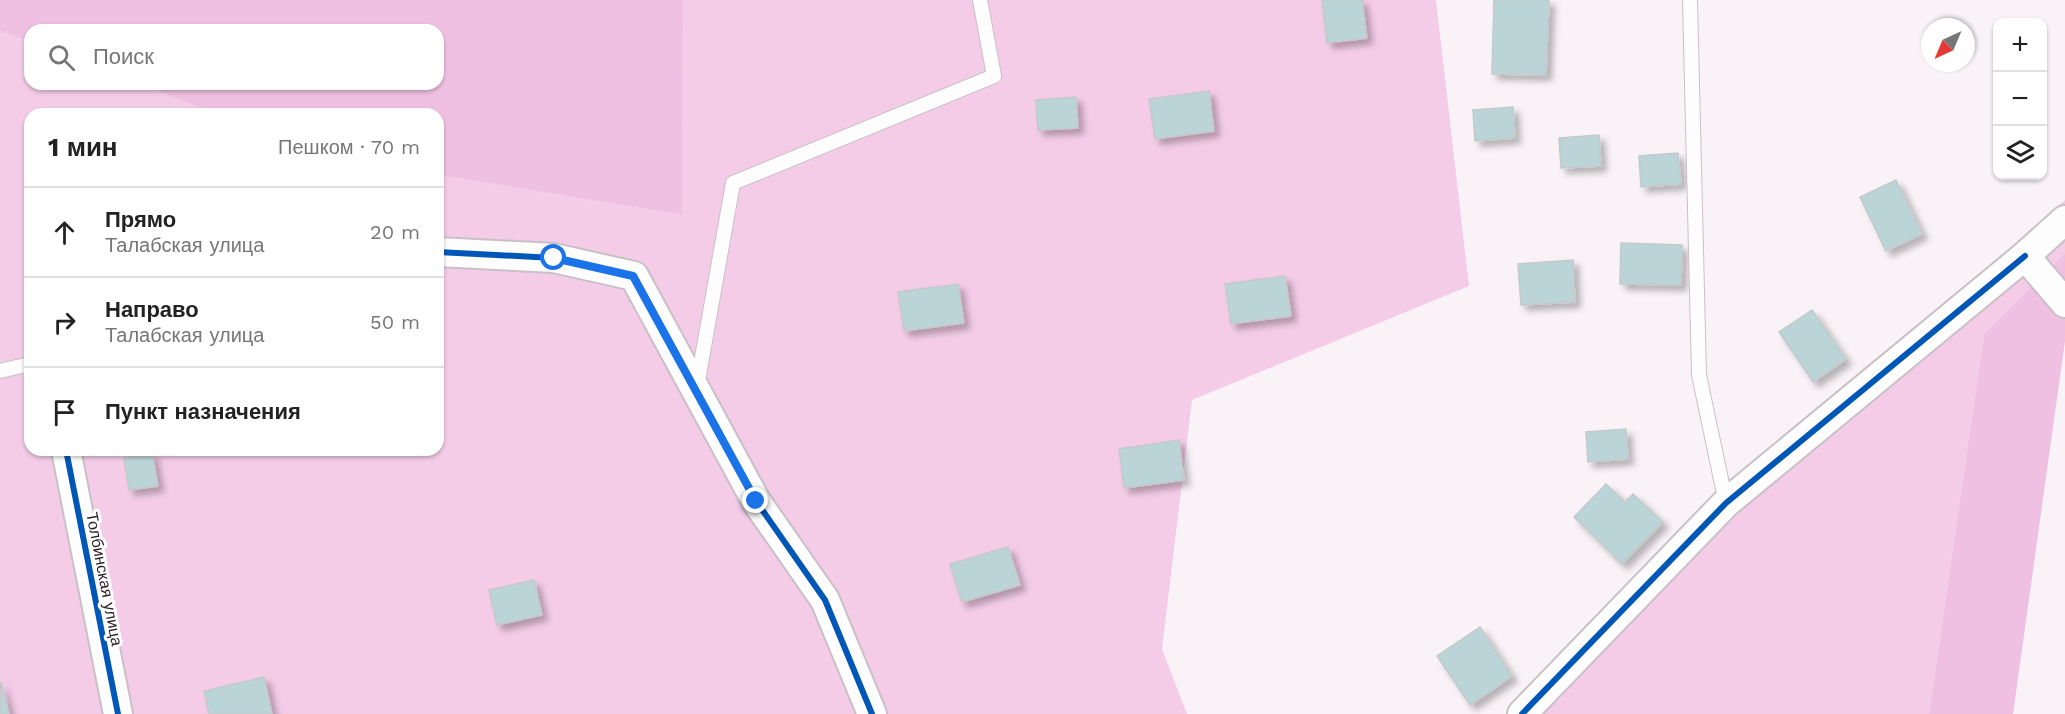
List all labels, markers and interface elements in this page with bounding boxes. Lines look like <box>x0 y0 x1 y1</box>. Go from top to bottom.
north arrow <box>1921 18 1975 72</box>
map controls <box>1993 18 2047 180</box>
button: + <box>1993 18 2047 72</box>
search box <box>24 24 444 90</box>
icon: search <box>45 41 78 74</box>
text: Поиск <box>93 44 154 69</box>
button: − <box>1993 72 2047 126</box>
button: layers <box>1993 126 2047 180</box>
text: 1 мин <box>48 132 118 162</box>
text: Пешком · 70 m <box>278 135 420 159</box>
text: Прямо <box>105 207 176 232</box>
icon: ahead <box>48 216 81 249</box>
text: 20 m <box>370 220 420 244</box>
text: Талабская улица <box>105 233 264 257</box>
route start <box>540 244 566 270</box>
text: Направо <box>105 297 199 322</box>
icon: right <box>48 306 81 339</box>
text: 50 m <box>370 310 420 334</box>
text: Талабская улица <box>105 323 264 347</box>
icon: arrive <box>48 396 81 429</box>
text: Пункт назначения <box>105 399 301 424</box>
route end <box>742 487 768 513</box>
street label: Толбинская улица <box>82 511 127 648</box>

